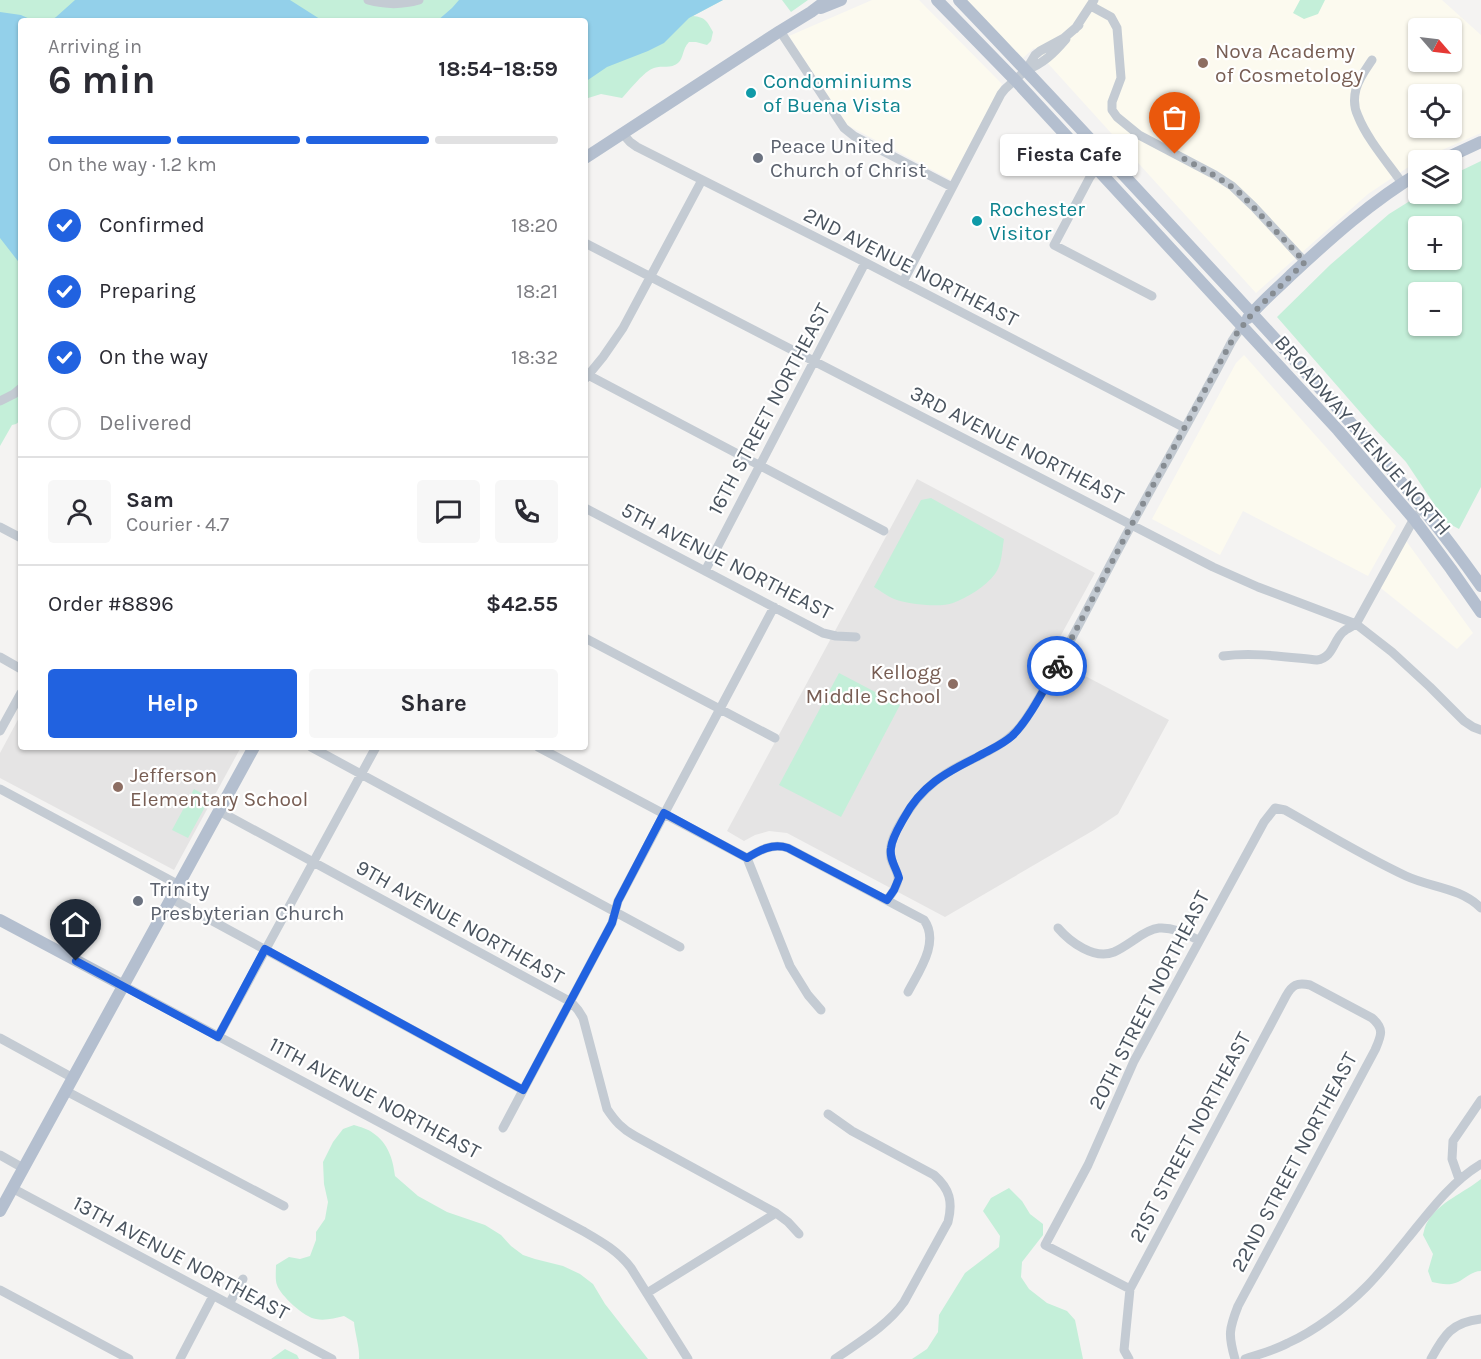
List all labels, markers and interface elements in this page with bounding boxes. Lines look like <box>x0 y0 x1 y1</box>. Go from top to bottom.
north arrow <box>1408 18 1462 72</box>
map controls <box>1408 18 1462 336</box>
text: Arriving in <box>48 35 142 58</box>
place label: Nova Academy of Cosmetology <box>1215 39 1363 87</box>
text: 18:54–18:59 <box>438 56 558 82</box>
marker: Nova Academy of Cosmetology <box>1196 56 1210 70</box>
text: 6 min <box>48 57 156 103</box>
place label: Condominiums of Buena Vista <box>763 69 912 117</box>
button: locate <box>1408 84 1462 138</box>
marker: Condominiums of Buena Vista <box>744 86 758 100</box>
pin <box>1149 92 1200 154</box>
icon: bag <box>1158 101 1191 134</box>
callout: Fiesta Cafe <box>1001 133 1139 175</box>
place label: Peace United Church of Christ <box>770 134 926 182</box>
text: Fiesta Cafe <box>1016 143 1122 166</box>
button: layers <box>1408 150 1462 204</box>
marker: Peace United Church of Christ <box>751 151 765 165</box>
text: On the way · 1.2 km <box>48 153 217 176</box>
place label: Rochester Visitor <box>989 197 1085 245</box>
street label: 2ND AVENUE NORTHEAST <box>800 202 1023 332</box>
icon: check <box>48 209 81 242</box>
text: Confirmed <box>99 212 205 238</box>
text: 18:20 <box>511 214 558 237</box>
marker: Rochester Visitor <box>970 214 984 228</box>
button: + <box>1408 216 1462 270</box>
icon: check <box>48 275 81 308</box>
text: Preparing <box>99 278 196 304</box>
text: 18:21 <box>516 280 558 303</box>
button: − <box>1408 282 1462 336</box>
street label: 16TH STREET NORTHEAST <box>703 299 835 519</box>
street label: BROADWAY AVENUE NORTH <box>1270 330 1456 540</box>
icon: check <box>48 341 81 374</box>
text: On the way <box>99 344 208 370</box>
text: 18:32 <box>511 346 558 369</box>
street label: 3RD AVENUE NORTHEAST <box>906 381 1128 510</box>
text: Delivered <box>99 410 192 436</box>
button: person <box>48 480 111 543</box>
button: chat <box>417 480 480 543</box>
button: phone <box>495 480 558 543</box>
text: Sam <box>126 487 174 513</box>
street label: 5TH AVENUE NORTHEAST <box>617 497 837 625</box>
text: Courier · 4.7 <box>126 513 229 536</box>
text: Order #8896 <box>48 591 174 617</box>
text: $42.55 <box>486 591 558 617</box>
courier <box>1027 636 1087 696</box>
icon: bike <box>1041 650 1074 683</box>
place label: Kellogg Middle School <box>805 660 941 708</box>
button: Help <box>48 669 297 738</box>
button: Share <box>309 669 558 738</box>
marker: Kellogg Middle School <box>946 677 960 691</box>
place label: Jefferson Elementary School <box>130 763 308 811</box>
marker: Jefferson Elementary School <box>111 780 125 794</box>
street label: 9TH AVENUE NORTHEAST <box>352 855 569 989</box>
place label: Trinity Presbyterian Church <box>150 877 344 925</box>
street label: 20TH STREET NORTHEAST <box>1083 886 1215 1113</box>
marker: Trinity Presbyterian Church <box>131 894 145 908</box>
pin <box>50 899 101 961</box>
icon: home <box>59 908 92 941</box>
street label: 21ST STREET NORTHEAST <box>1124 1027 1256 1246</box>
street label: 11TH AVENUE NORTHEAST <box>265 1032 485 1164</box>
street label: 22ND STREET NORTHEAST <box>1226 1048 1362 1276</box>
street label: 13TH AVENUE NORTHEAST <box>69 1191 294 1325</box>

